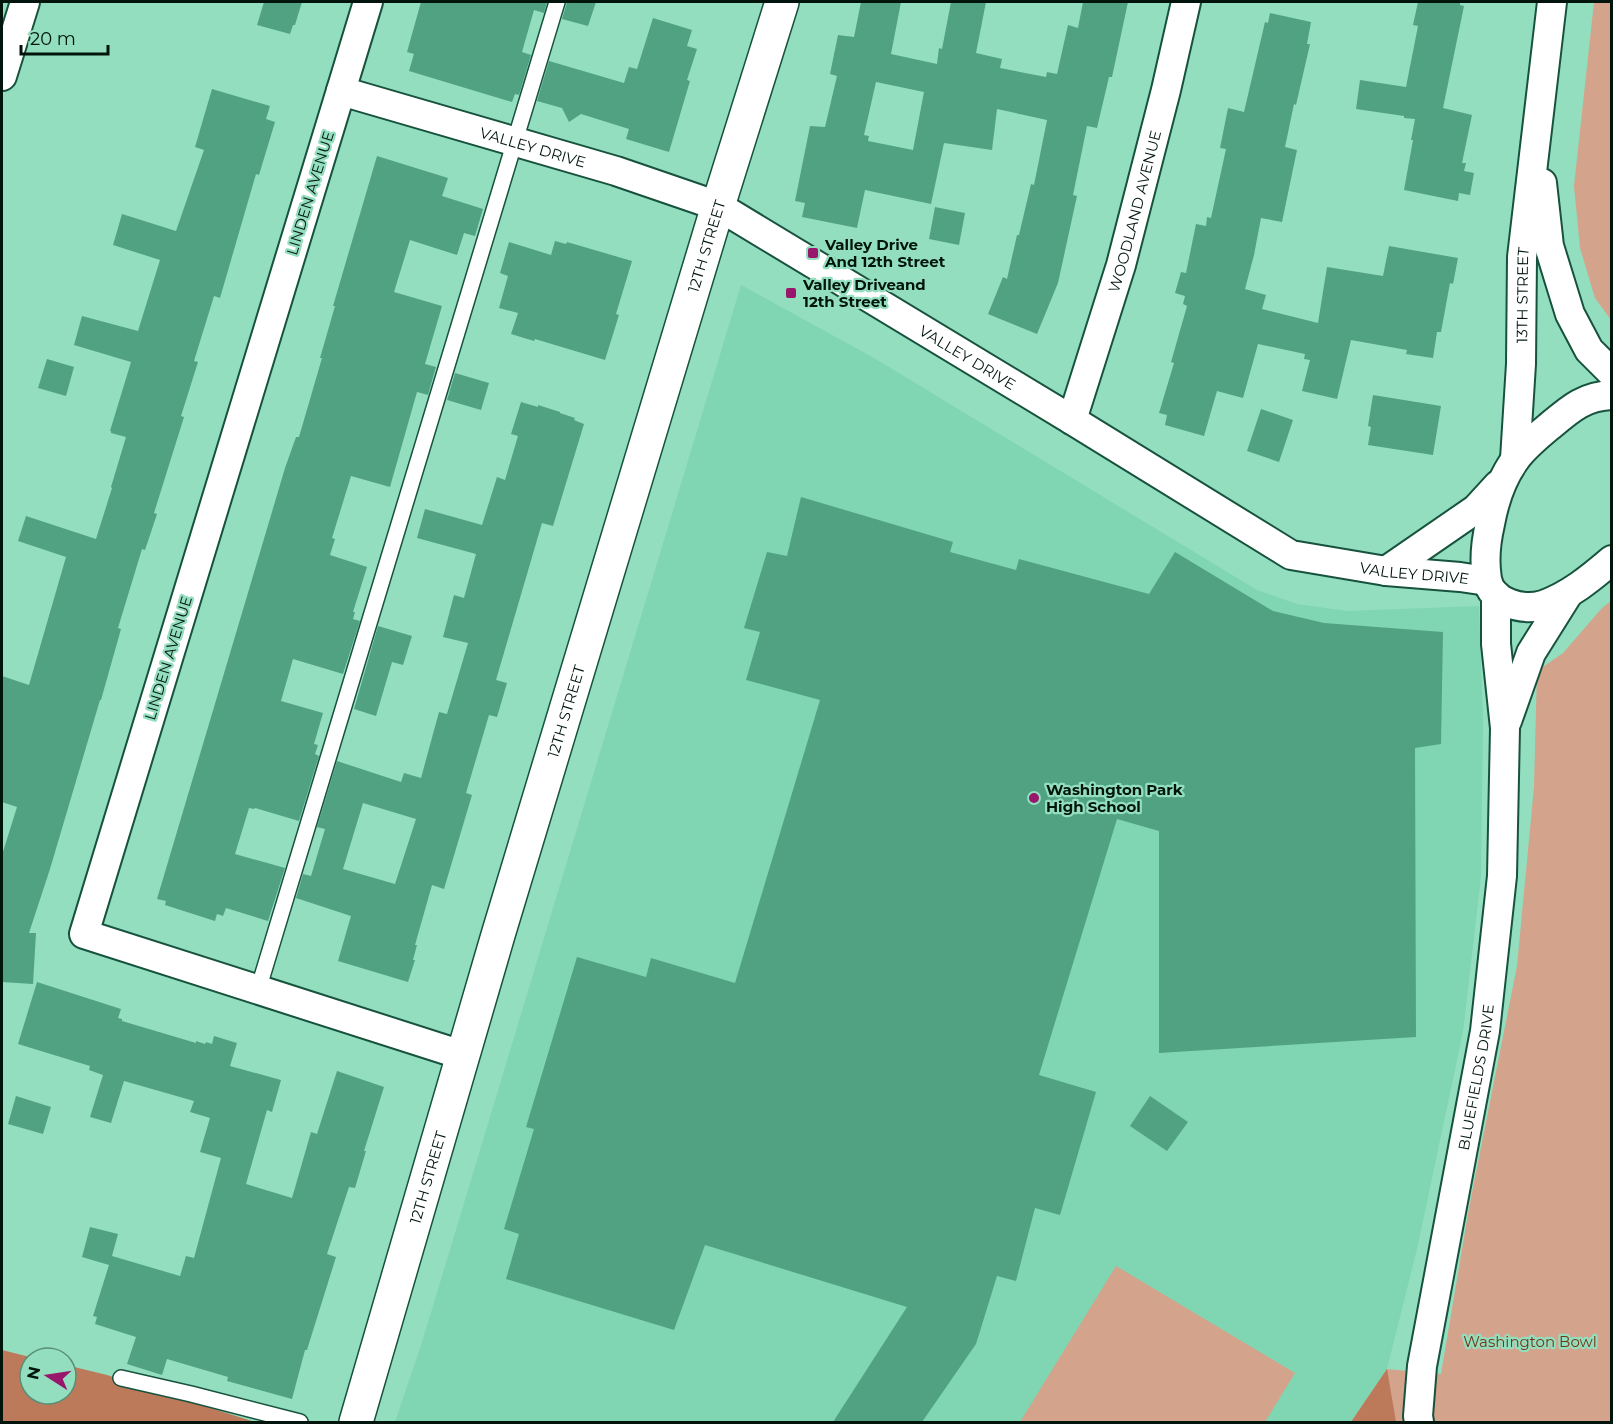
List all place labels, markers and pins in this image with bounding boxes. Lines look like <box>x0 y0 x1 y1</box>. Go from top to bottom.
place label: Valley Drive And 12th Street <box>824 235 946 271</box>
marker: Valley Drive And 12th Street <box>806 246 820 260</box>
place label: Valley Driveand 12th Street <box>802 275 926 311</box>
marker: Valley Driveand 12th Street <box>784 286 798 300</box>
place label: Washington Park High School <box>1046 780 1183 816</box>
marker: Washington Park High School <box>1027 791 1041 805</box>

